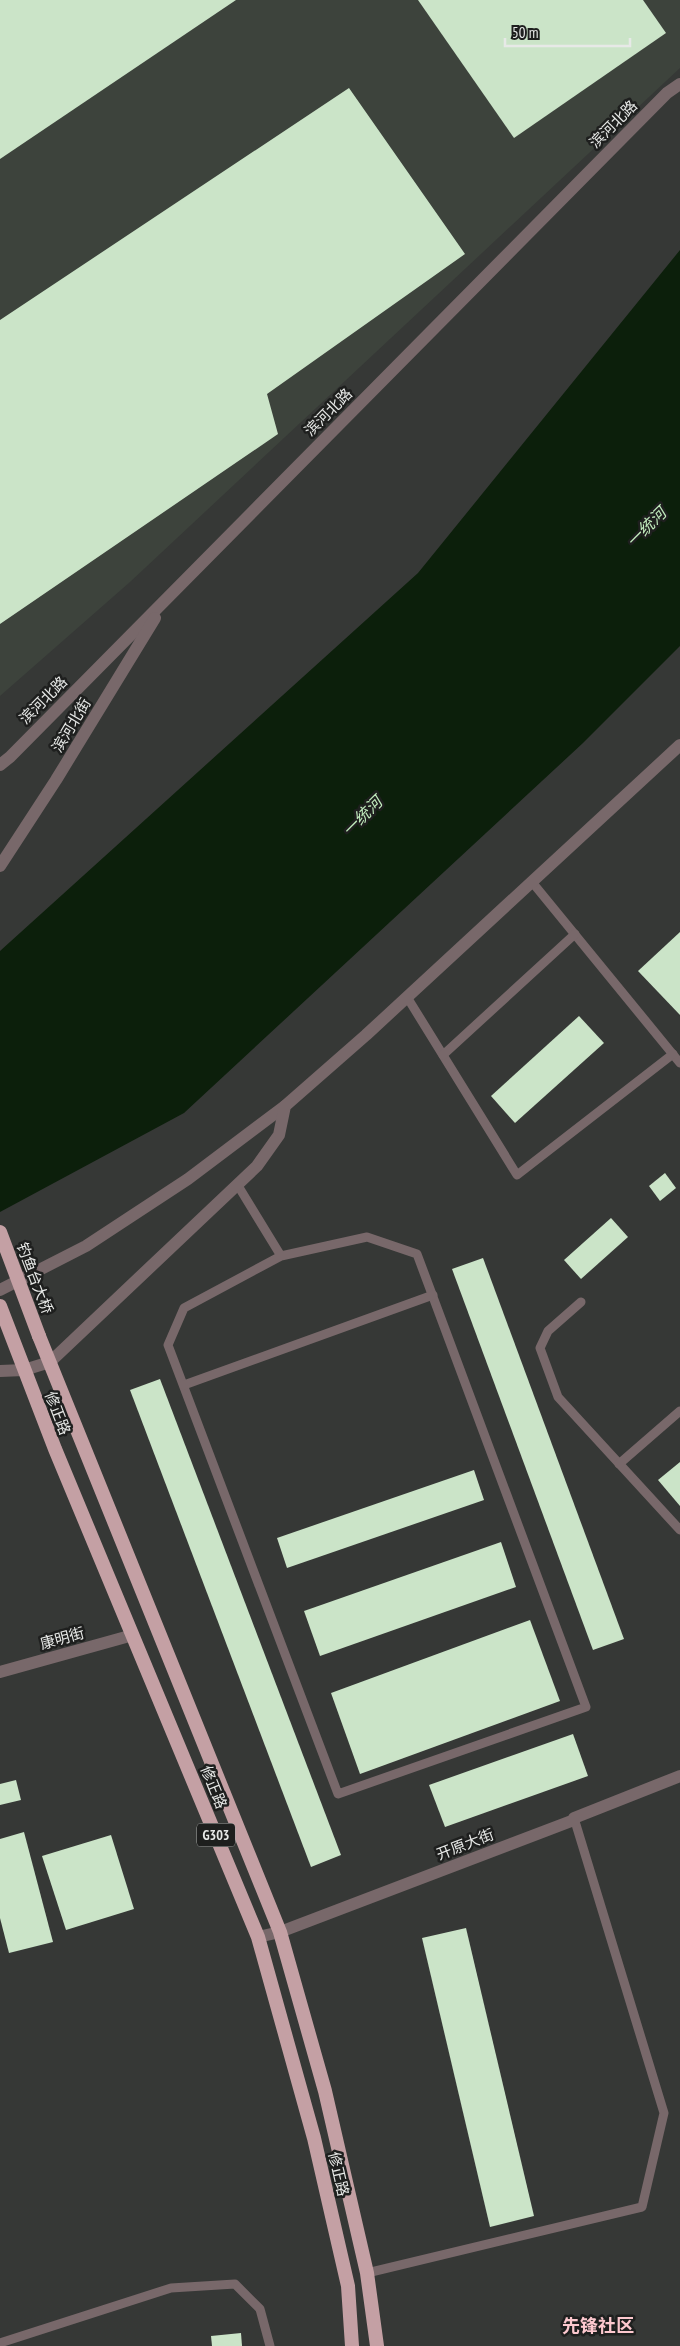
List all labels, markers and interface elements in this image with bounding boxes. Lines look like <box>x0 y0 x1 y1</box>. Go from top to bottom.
scale bar <box>505 15 630 47</box>
text: 50 m <box>512 23 538 42</box>
street label: 滨河北路 <box>585 96 641 152</box>
street label: 滨河北路 <box>300 384 356 440</box>
water label: 一统河 <box>622 501 672 551</box>
street label: 滨河北路 <box>15 672 71 728</box>
street label: 滨河北街 <box>47 694 95 756</box>
water label: 一统河 <box>338 790 388 840</box>
street label: 钓鱼台大桥 <box>13 1240 57 1316</box>
street label: 修正路 <box>41 1389 75 1437</box>
street label: 康明街 <box>38 1623 86 1653</box>
street label: 修正路 <box>197 1763 231 1811</box>
road number: G303 <box>197 1824 235 1846</box>
street label: 开原大街 <box>434 1824 496 1864</box>
street label: 修正路 <box>325 2150 353 2198</box>
district label: 先锋社区 <box>562 2314 634 2337</box>

